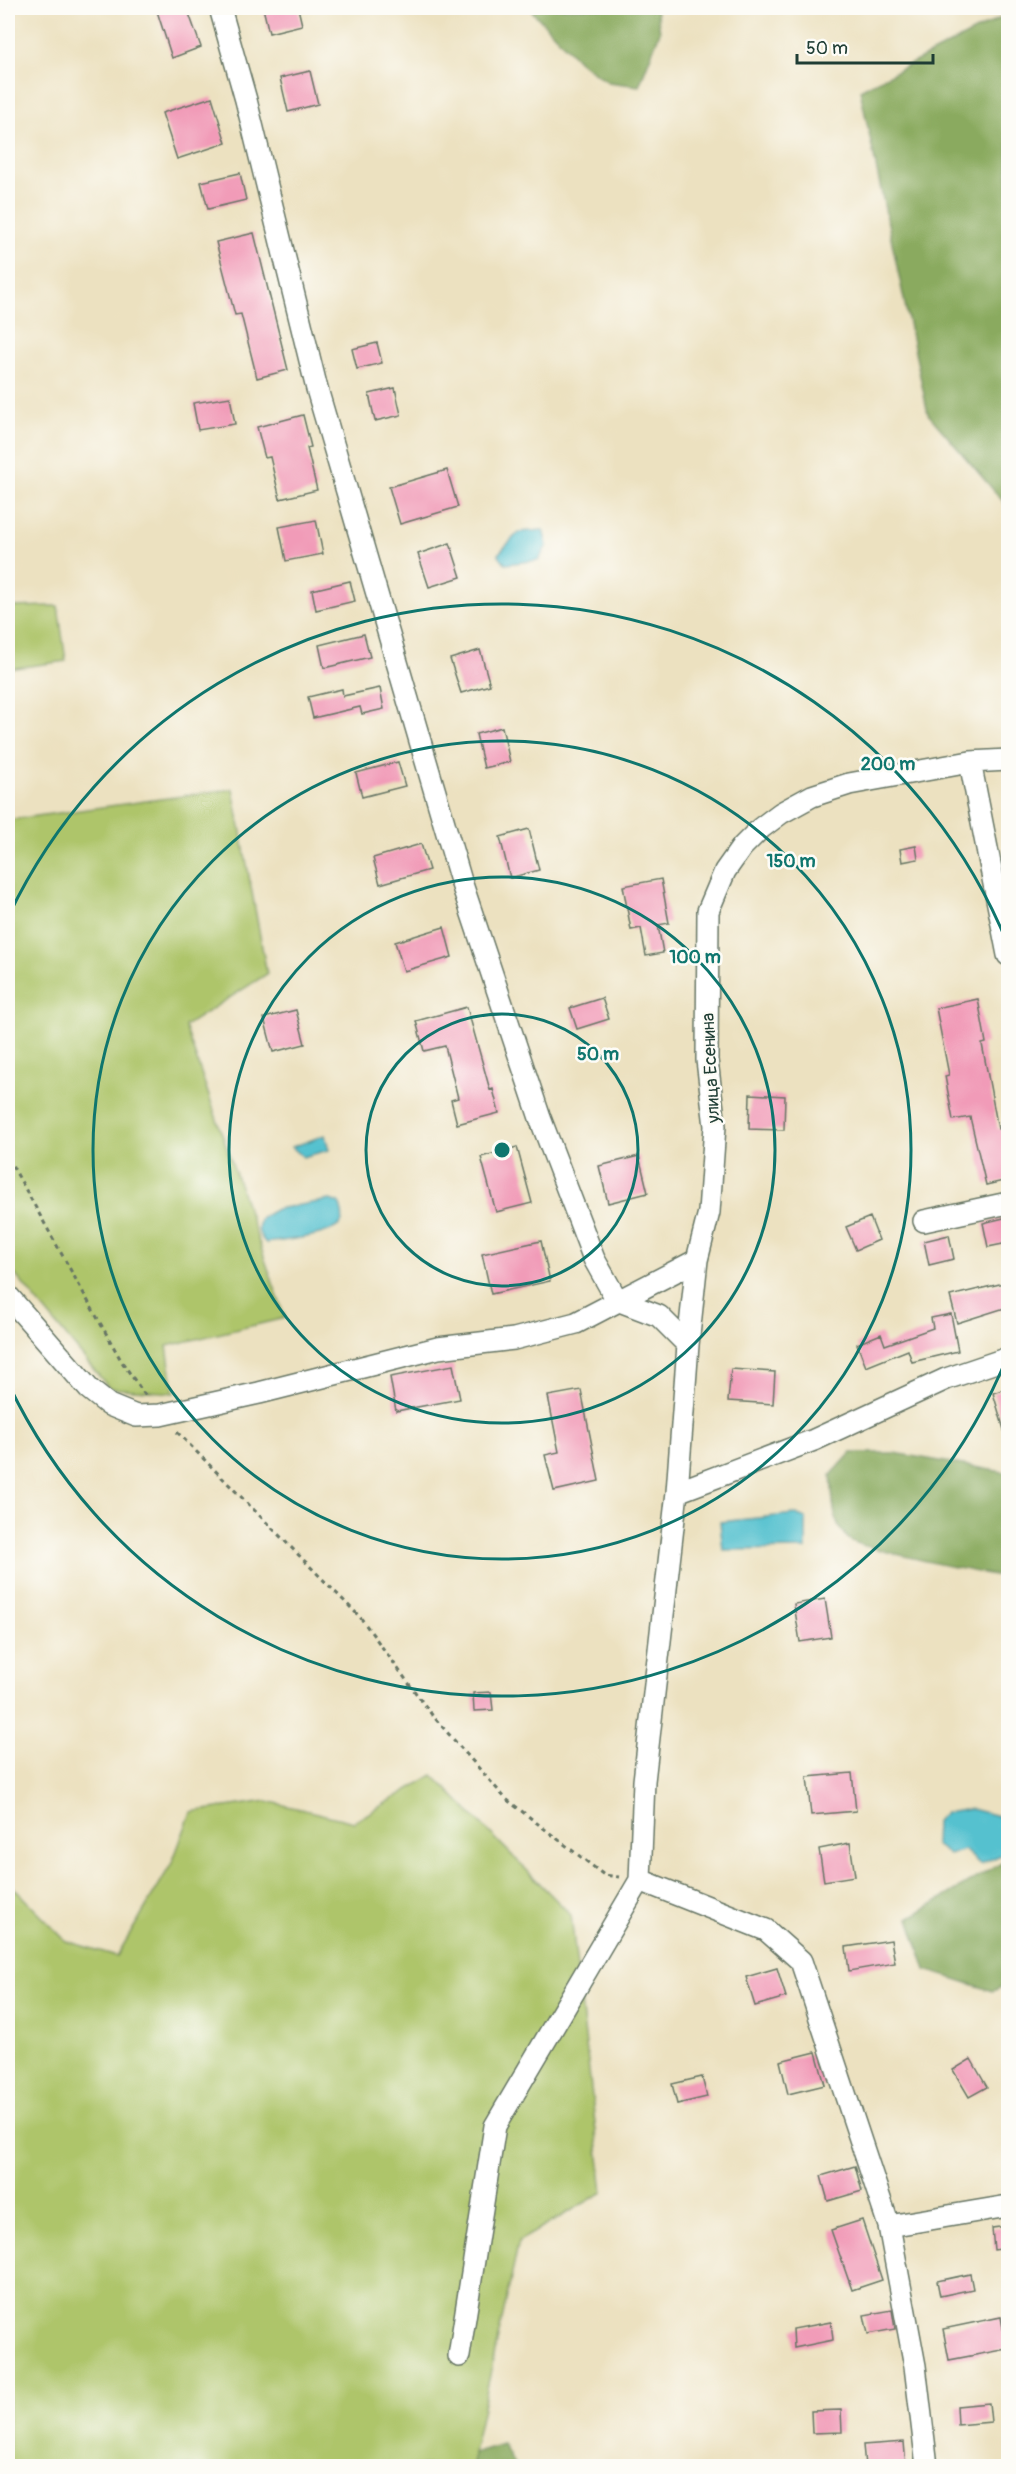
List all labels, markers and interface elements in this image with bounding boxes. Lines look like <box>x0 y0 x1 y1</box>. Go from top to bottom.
scale bar <box>797 27 934 65</box>
text: 50 m <box>806 37 848 60</box>
text: 200 m <box>861 753 915 776</box>
text: 150 m <box>767 850 816 873</box>
text: 100 m <box>669 946 721 969</box>
street label: улица Есенина <box>697 1012 725 1125</box>
text: 50 m <box>577 1043 619 1066</box>
centre of rings <box>492 1140 512 1160</box>

